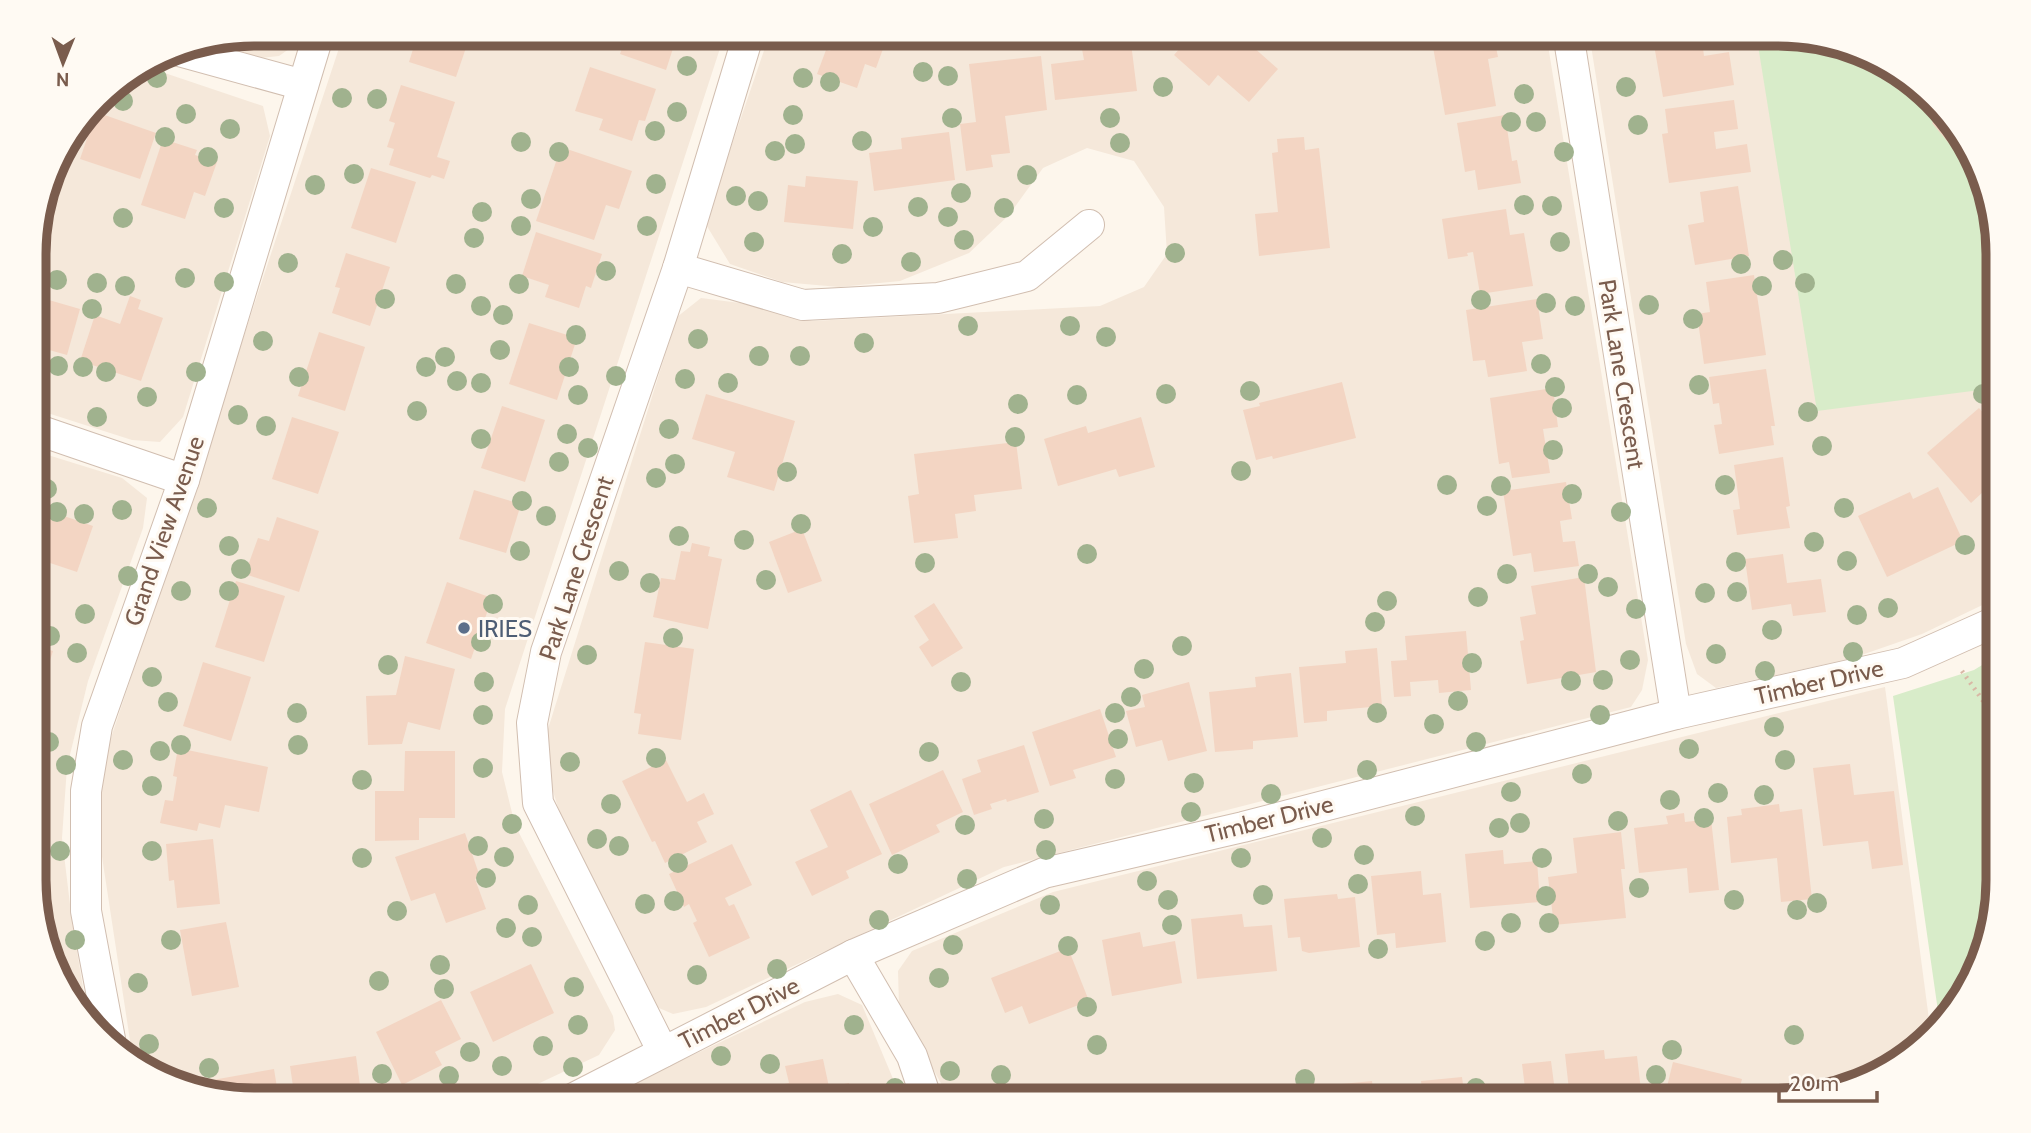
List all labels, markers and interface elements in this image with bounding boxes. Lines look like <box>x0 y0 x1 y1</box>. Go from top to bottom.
north arrow <box>28 28 98 98</box>
text: N <box>56 68 70 91</box>
street label: Park Lane Crescent <box>1593 277 1651 471</box>
street label: Grand View Avenue <box>118 432 210 630</box>
street label: Park Lane Crescent <box>533 472 619 664</box>
place label: IRIES <box>478 614 532 643</box>
marker: IRIES <box>456 620 472 636</box>
street label: Timber Drive <box>1752 653 1886 711</box>
street label: Timber Drive <box>1202 789 1336 849</box>
street label: Timber Drive <box>674 970 804 1056</box>
scale bar <box>1779 1060 1877 1104</box>
text: 20 m <box>1790 1071 1839 1096</box>

